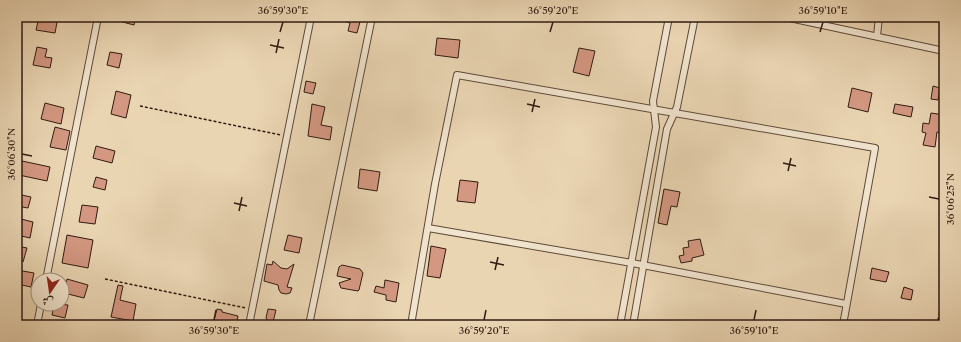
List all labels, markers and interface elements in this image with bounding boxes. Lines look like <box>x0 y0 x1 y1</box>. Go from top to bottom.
text: 36°59'30"E <box>258 4 308 17</box>
text: 36°59'20"E <box>528 4 578 17</box>
text: 36°59'10"E <box>798 4 848 17</box>
text: 36°06'30"N <box>5 128 18 180</box>
text: 36°06'25"N <box>944 173 957 225</box>
north arrow <box>30 272 70 312</box>
text: ش <box>41 294 55 310</box>
text: 36°59'30"E <box>189 324 239 337</box>
text: 36°59'20"E <box>459 324 509 337</box>
text: 36°59'10"E <box>729 324 779 337</box>

